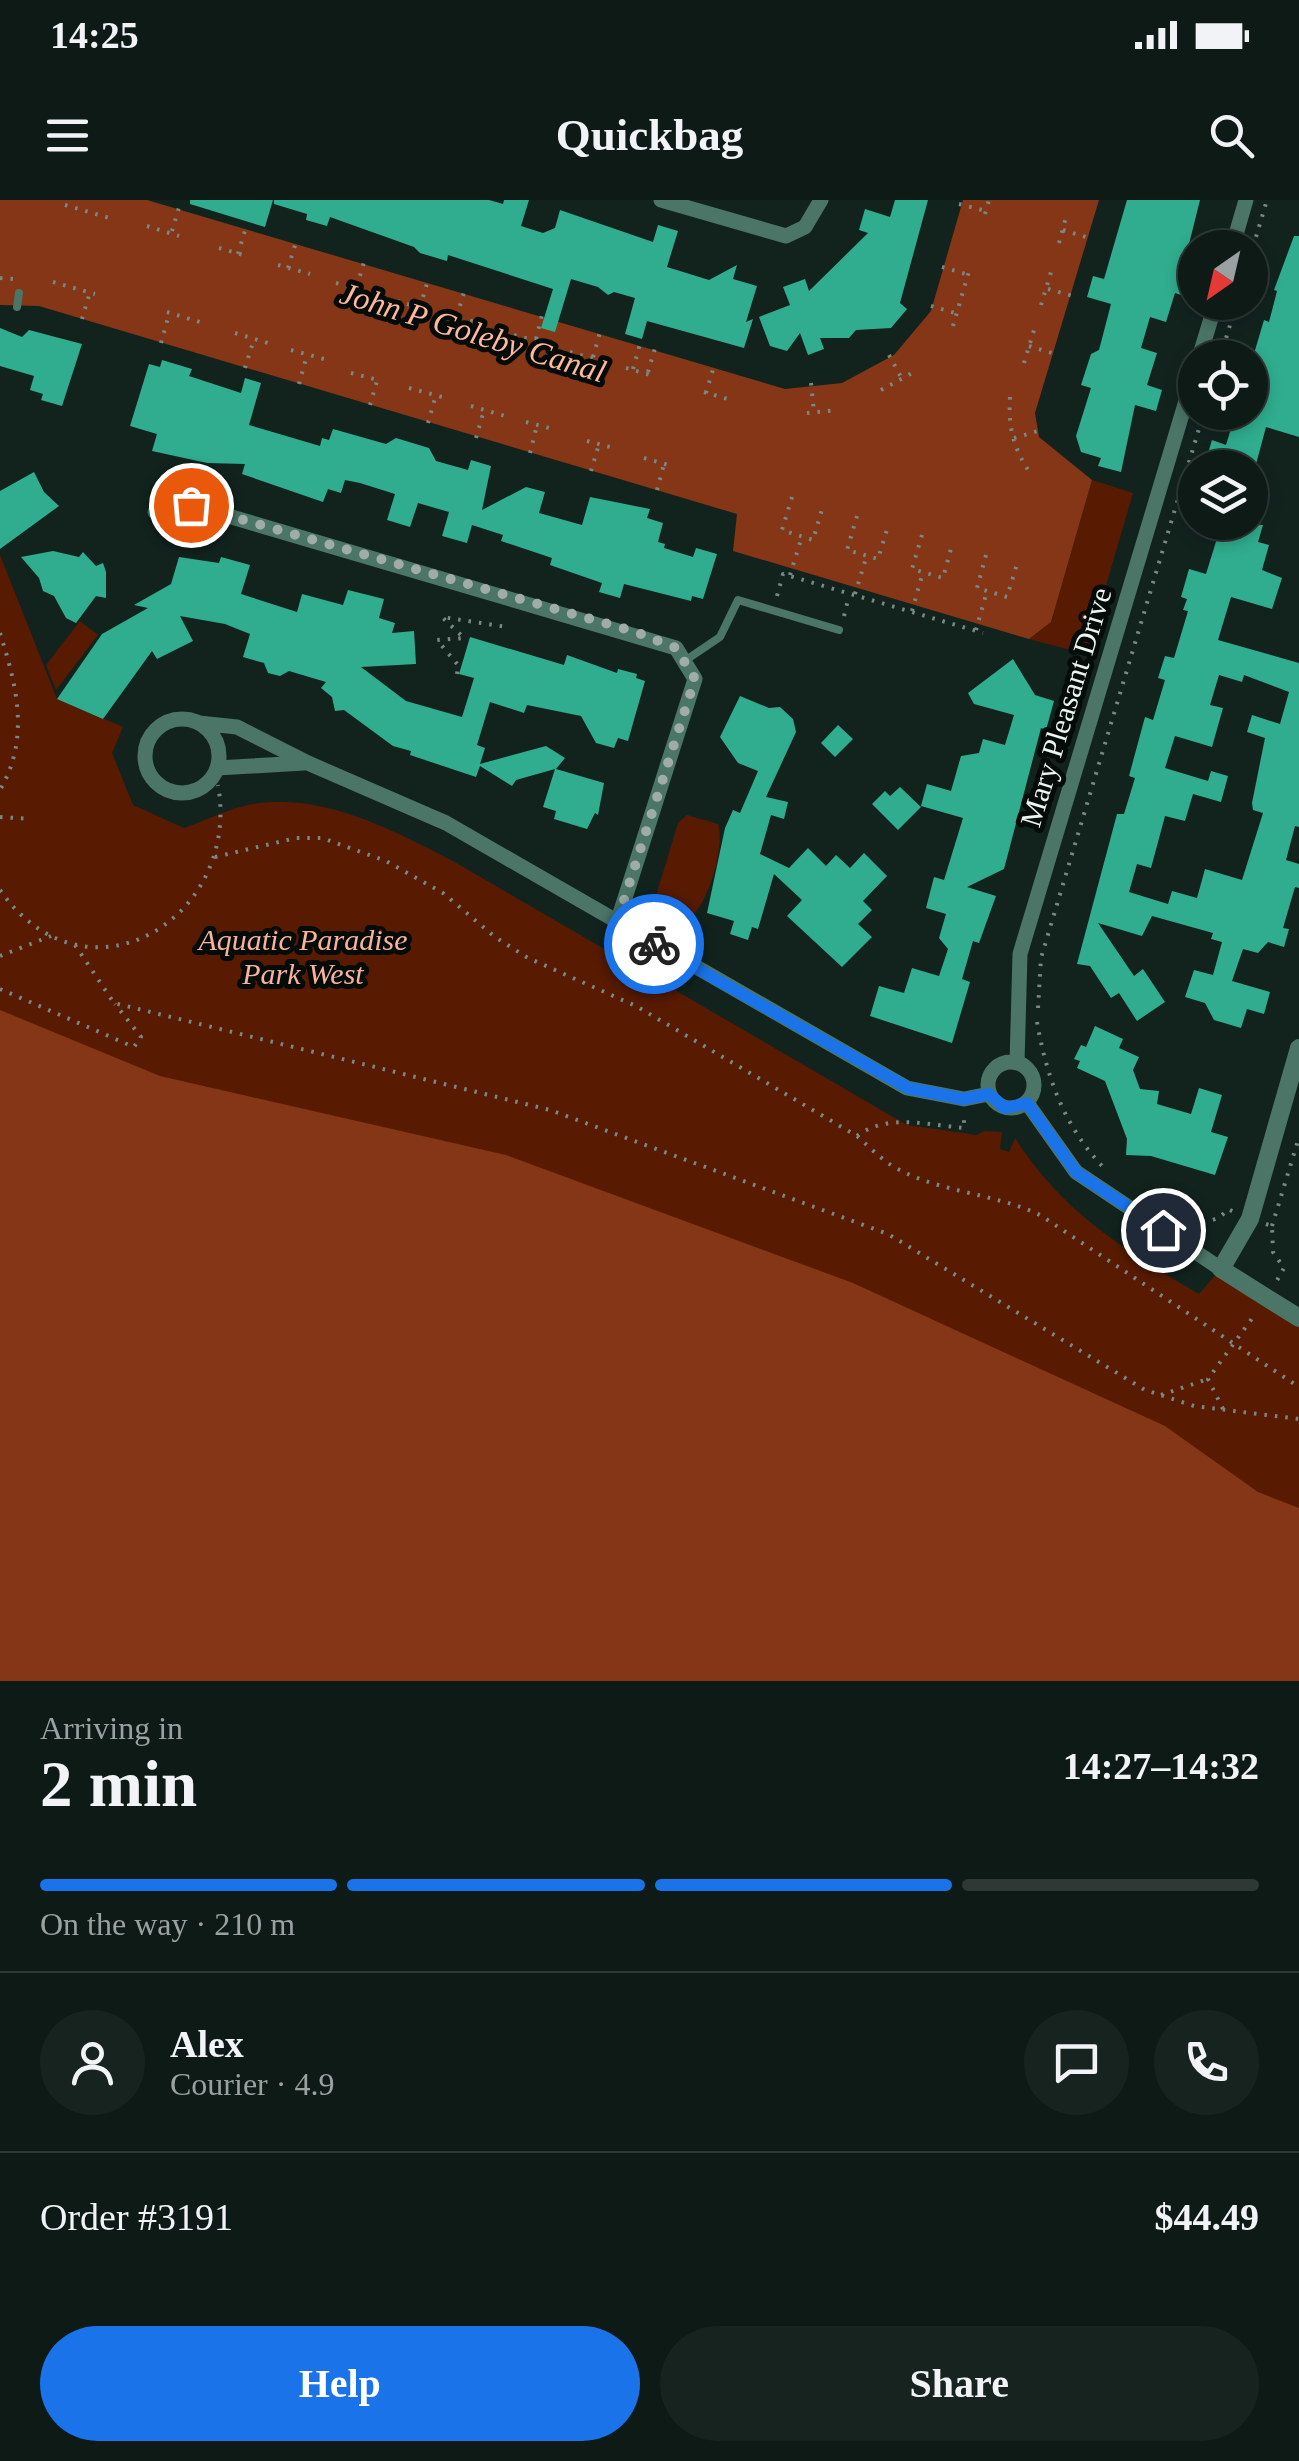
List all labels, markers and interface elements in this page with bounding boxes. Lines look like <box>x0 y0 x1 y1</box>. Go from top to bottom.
text: 14:25 <box>50 14 139 56</box>
icon: menu <box>40 108 95 163</box>
icon: search <box>1204 108 1259 163</box>
text: Quickbag <box>556 110 743 160</box>
north arrow <box>1178 230 1268 320</box>
map controls <box>1178 230 1268 540</box>
water label: John P Goleby Canal <box>336 274 610 390</box>
button: locate <box>1178 340 1268 430</box>
button: layers <box>1178 450 1268 540</box>
pin <box>149 463 234 548</box>
icon: bag <box>164 478 219 533</box>
street label: Mary Pleasant Drive <box>1013 583 1118 830</box>
courier <box>604 894 704 994</box>
icon: bike <box>627 917 682 972</box>
park label: Aquatic Paradise Park West <box>196 923 408 990</box>
pin <box>1121 1188 1206 1273</box>
icon: home <box>1136 1203 1191 1258</box>
text: Arriving in <box>40 1710 183 1746</box>
text: 14:27–14:32 <box>1063 1745 1259 1787</box>
text: 2 min <box>40 1748 197 1820</box>
text: On the way · 210 m <box>40 1906 295 1942</box>
button: person <box>40 2010 145 2115</box>
button: chat <box>1024 2010 1129 2115</box>
button: phone <box>1154 2010 1259 2115</box>
text: Alex <box>170 2023 244 2065</box>
text: Courier · 4.9 <box>170 2066 334 2102</box>
text: Order #3191 <box>40 2196 233 2238</box>
text: $44.49 <box>1155 2196 1259 2238</box>
button: Help <box>40 2326 640 2441</box>
button: Share <box>660 2326 1259 2441</box>

